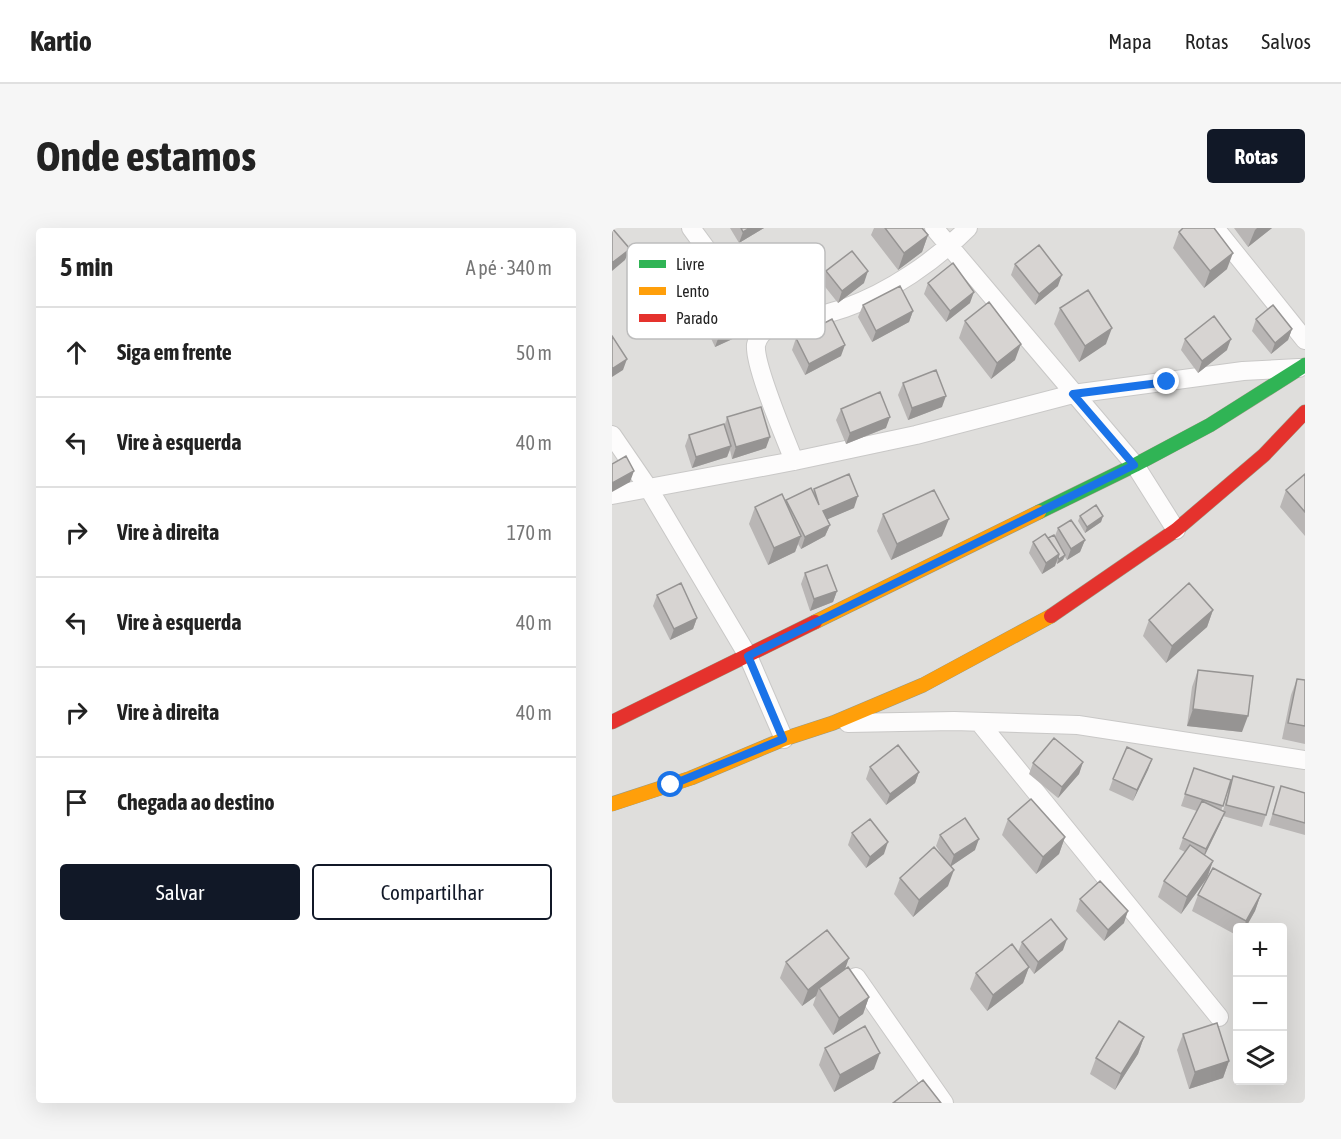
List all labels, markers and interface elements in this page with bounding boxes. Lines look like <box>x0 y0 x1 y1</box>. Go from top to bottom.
text: Kartio <box>30 25 92 57</box>
text: Mapa <box>1108 29 1152 53</box>
text: Rotas <box>1185 29 1228 53</box>
text: Salvos <box>1261 29 1311 53</box>
button: Rotas <box>1207 129 1305 183</box>
text: Onde estamos <box>36 132 256 180</box>
legend <box>627 243 825 339</box>
text: 5 min <box>60 252 113 282</box>
text: Livre <box>676 255 704 273</box>
text: A pé · 340 m <box>466 256 552 279</box>
text: Lento <box>676 282 709 300</box>
text: Parado <box>676 309 718 327</box>
icon: ahead <box>60 336 93 369</box>
text: Siga em frente <box>117 339 232 365</box>
text: 50 m <box>516 341 552 364</box>
route end <box>1153 368 1179 394</box>
icon: left <box>60 426 93 459</box>
text: Vire à esquerda <box>117 429 242 455</box>
text: 40 m <box>516 431 552 454</box>
icon: right <box>60 516 93 549</box>
text: Vire à direita <box>117 519 219 545</box>
text: 170 m <box>507 521 552 544</box>
icon: left <box>60 606 93 639</box>
text: Vire à esquerda <box>117 609 242 635</box>
text: 40 m <box>516 611 552 634</box>
icon: right <box>60 696 93 729</box>
text: Vire à direita <box>117 699 219 725</box>
text: 40 m <box>516 701 552 724</box>
route start <box>657 771 683 797</box>
icon: arrive <box>60 786 93 819</box>
text: Chegada ao destino <box>117 789 275 815</box>
button: Salvar <box>60 864 300 920</box>
button: Compartilhar <box>312 864 552 920</box>
map controls <box>1233 923 1287 1085</box>
button: + <box>1233 923 1287 977</box>
button: − <box>1233 977 1287 1031</box>
button: layers <box>1233 1031 1287 1085</box>

